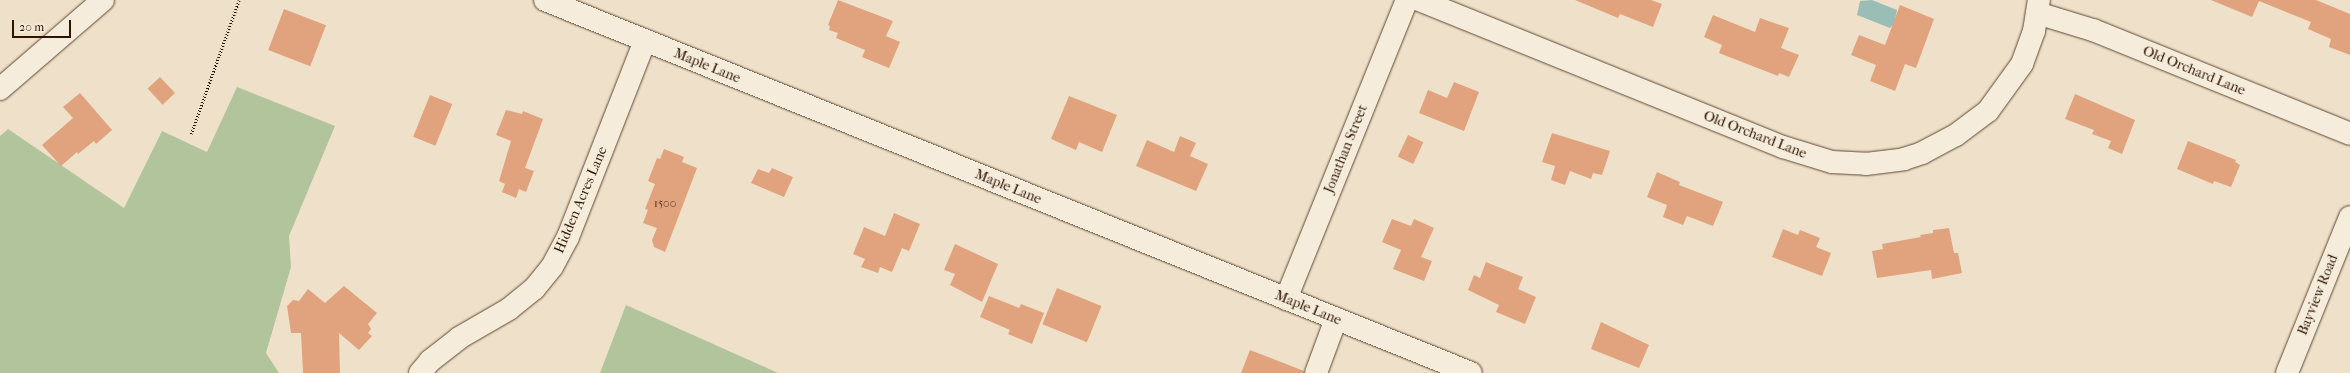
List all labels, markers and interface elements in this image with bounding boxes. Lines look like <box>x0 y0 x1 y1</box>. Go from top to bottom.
scale bar <box>14 12 73 38</box>
text: 20 m <box>19 20 44 34</box>
street label: Old Orchard Lane <box>2140 43 2248 99</box>
street label: Maple Lane <box>671 45 743 87</box>
street label: Jonathan Street <box>1321 102 1371 196</box>
street label: Old Orchard Lane <box>1701 108 1809 162</box>
street label: Hidden Acres Lane <box>551 144 611 256</box>
street label: Maple Lane <box>972 166 1044 208</box>
house number: 1500 <box>654 197 676 211</box>
street label: Bayview Road <box>2294 252 2342 338</box>
street label: Maple Lane <box>1272 287 1344 329</box>

